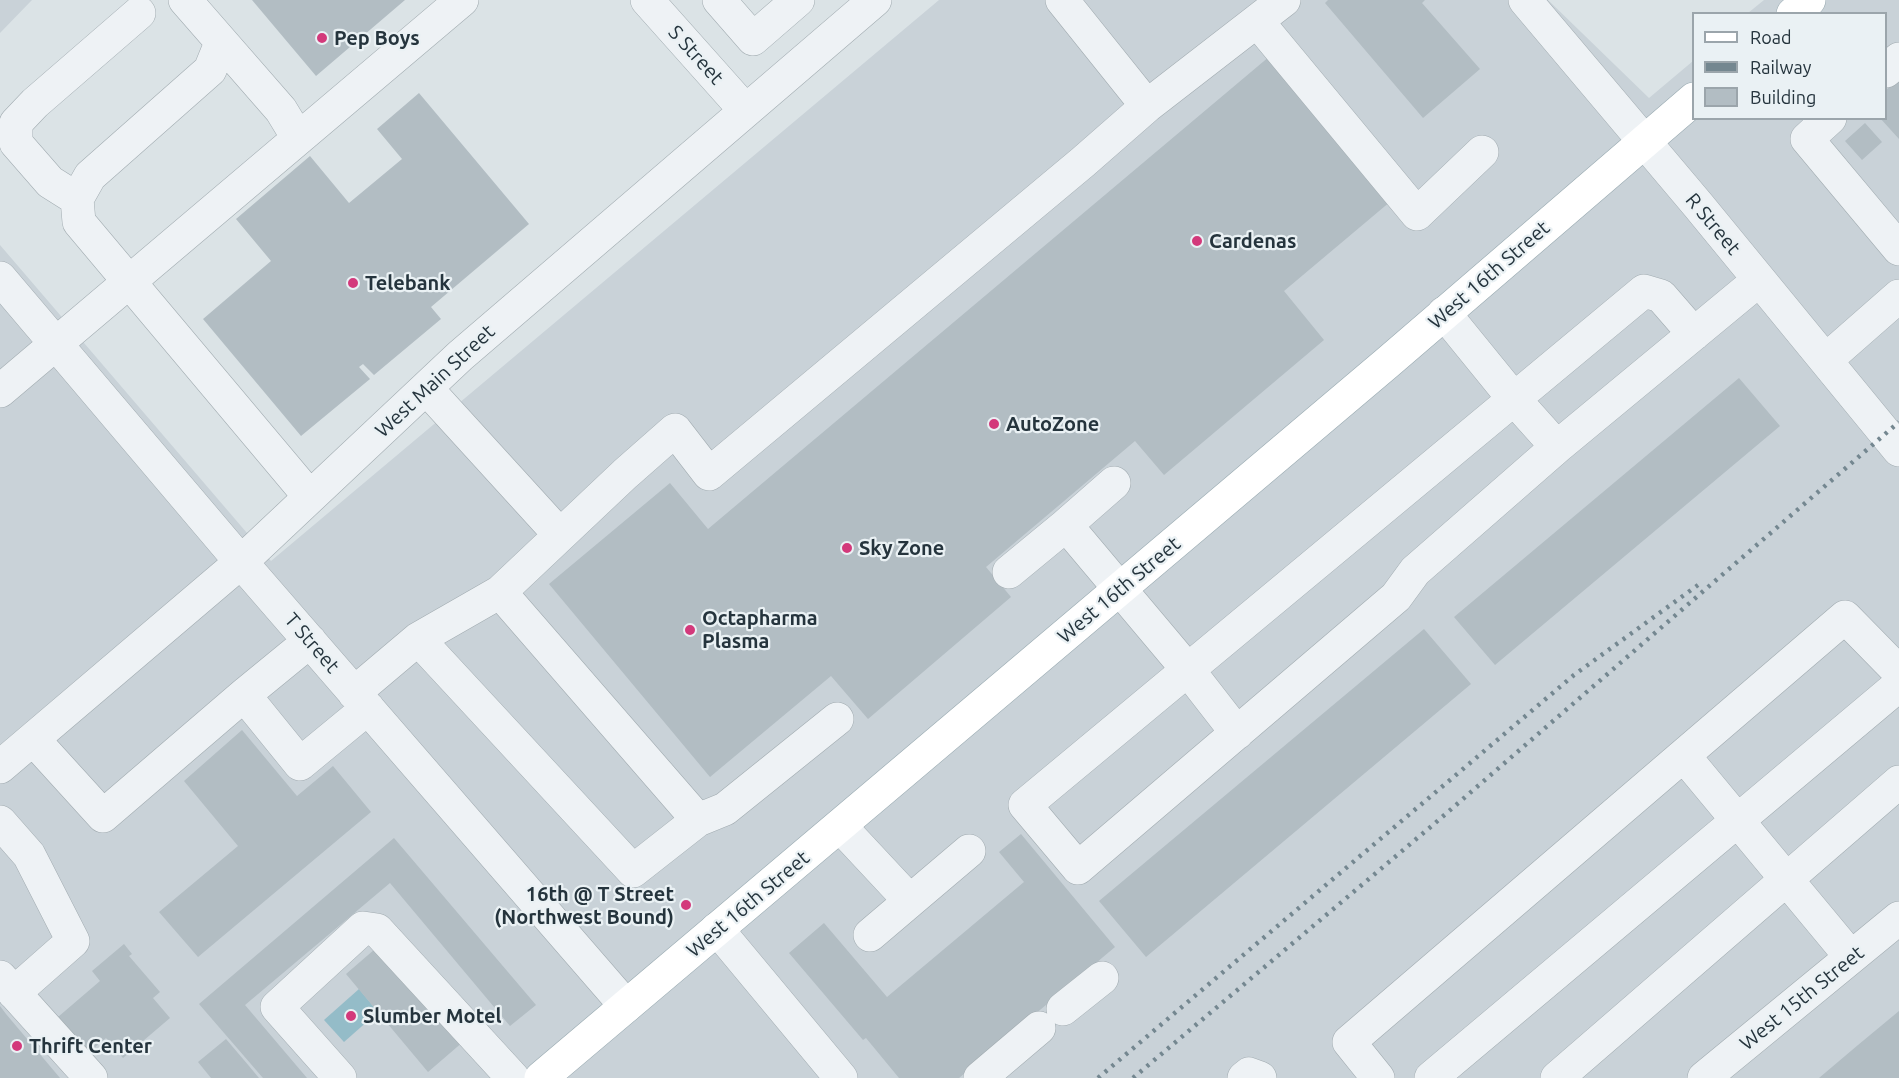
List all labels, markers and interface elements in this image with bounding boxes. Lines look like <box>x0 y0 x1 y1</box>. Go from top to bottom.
legend <box>1692 12 1887 120</box>
street label: S Street <box>663 21 729 89</box>
place label: Pep Boys <box>334 26 420 50</box>
text: Road <box>1750 27 1792 47</box>
marker: Pep Boys <box>315 31 329 45</box>
text: Railway <box>1750 57 1811 77</box>
text: Building <box>1750 87 1816 107</box>
street label: R Street <box>1680 188 1746 260</box>
street label: West 16th Street <box>1424 216 1554 334</box>
place label: Cardenas <box>1209 229 1296 253</box>
marker: Cardenas <box>1190 234 1204 248</box>
place label: Telebank <box>365 271 450 295</box>
marker: Telebank <box>346 276 360 290</box>
street label: West Main Street <box>370 319 500 443</box>
place label: AutoZone <box>1006 412 1099 436</box>
marker: AutoZone <box>987 417 1001 431</box>
street label: West 16th Street <box>1053 532 1185 648</box>
place label: Sky Zone <box>859 536 944 560</box>
marker: Sky Zone <box>840 541 854 555</box>
place label: Octapharma Plasma <box>702 606 818 653</box>
street label: T Street <box>279 608 345 678</box>
marker: Octapharma Plasma <box>683 623 697 637</box>
street label: West 16th Street <box>682 846 814 962</box>
place label: 16th @ T Street (Northwest Bound) <box>494 882 674 929</box>
marker: 16th @ T Street (Northwest Bound) <box>679 898 693 912</box>
street label: West 15th Street <box>1735 941 1869 1055</box>
place label: Slumber Motel <box>363 1004 502 1028</box>
marker: Slumber Motel <box>344 1009 358 1023</box>
place label: Thrift Center <box>29 1034 152 1058</box>
marker: Thrift Center <box>10 1039 24 1053</box>

